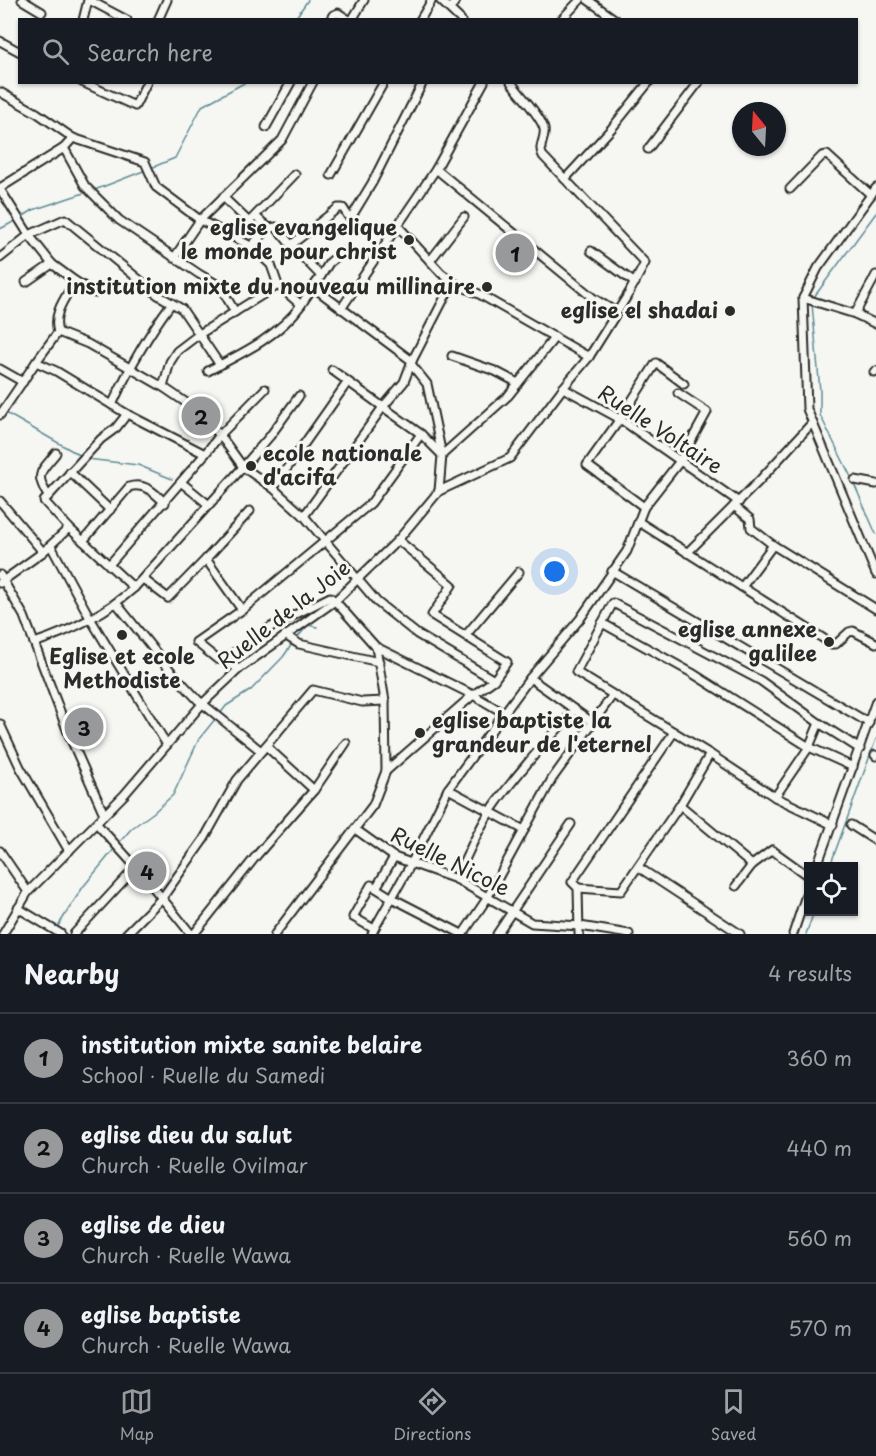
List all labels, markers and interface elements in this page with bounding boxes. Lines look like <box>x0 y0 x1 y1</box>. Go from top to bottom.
search box <box>18 18 858 84</box>
icon: search <box>39 35 72 68</box>
text: Search here <box>87 35 213 68</box>
north arrow <box>732 102 786 156</box>
place label: eglise evangelique le monde pour christ <box>181 210 397 266</box>
pin: 1 <box>496 230 534 276</box>
marker: eglise evangelique le monde pour christ <box>402 233 416 247</box>
place label: institution mixte du nouveau millinaire <box>66 269 475 301</box>
marker: institution mixte du nouveau millinaire <box>480 280 494 294</box>
place label: eglise el shadai <box>561 293 718 325</box>
marker: eglise el shadai <box>723 304 737 318</box>
street label: Ruelle Voltaire <box>592 376 730 481</box>
pin: 2 <box>182 394 220 438</box>
place label: ecole nationale d'acifa <box>263 436 422 492</box>
marker: ecole nationale d'acifa <box>244 459 258 473</box>
street label: Ruelle de la Joie <box>209 551 356 676</box>
your location <box>540 557 569 586</box>
place label: eglise annexe galilee <box>678 612 817 668</box>
marker: Eglise et ecole Methodiste <box>115 628 129 642</box>
marker: eglise annexe galilee <box>822 635 836 649</box>
place label: Eglise et ecole Methodiste <box>49 639 195 695</box>
place label: eglise baptiste la grandeur de l'eternel <box>432 703 652 759</box>
pin: 3 <box>64 704 104 750</box>
marker: eglise baptiste la grandeur de l'eternel <box>413 726 427 740</box>
street label: Ruelle Nicole <box>386 817 516 903</box>
pin: 4 <box>128 848 166 894</box>
map controls <box>804 862 858 916</box>
button: locate <box>804 862 858 916</box>
text: Nearby <box>24 954 119 993</box>
text: 4 results <box>768 958 852 988</box>
text: institution mixte sanite belaire <box>81 1027 422 1060</box>
text: 1 <box>39 1043 48 1073</box>
text: 360 m <box>786 1043 852 1073</box>
text: School · Ruelle du Samedi <box>81 1060 325 1090</box>
text: eglise dieu du salut <box>81 1117 292 1150</box>
text: 2 <box>36 1133 51 1163</box>
text: 440 m <box>787 1133 852 1163</box>
text: Church · Ruelle Ovilmar <box>81 1150 307 1180</box>
text: eglise de dieu <box>81 1207 226 1240</box>
text: 3 <box>37 1223 50 1253</box>
text: 560 m <box>787 1223 852 1253</box>
text: Church · Ruelle Wawa <box>81 1240 291 1270</box>
text: eglise baptiste <box>81 1297 241 1330</box>
text: 4 <box>37 1313 50 1343</box>
text: 570 m <box>788 1313 852 1343</box>
text: Church · Ruelle Wawa <box>81 1330 291 1360</box>
tab: Map <box>120 1385 154 1445</box>
tab: Directions <box>393 1385 471 1445</box>
tab: Saved <box>711 1385 756 1445</box>

